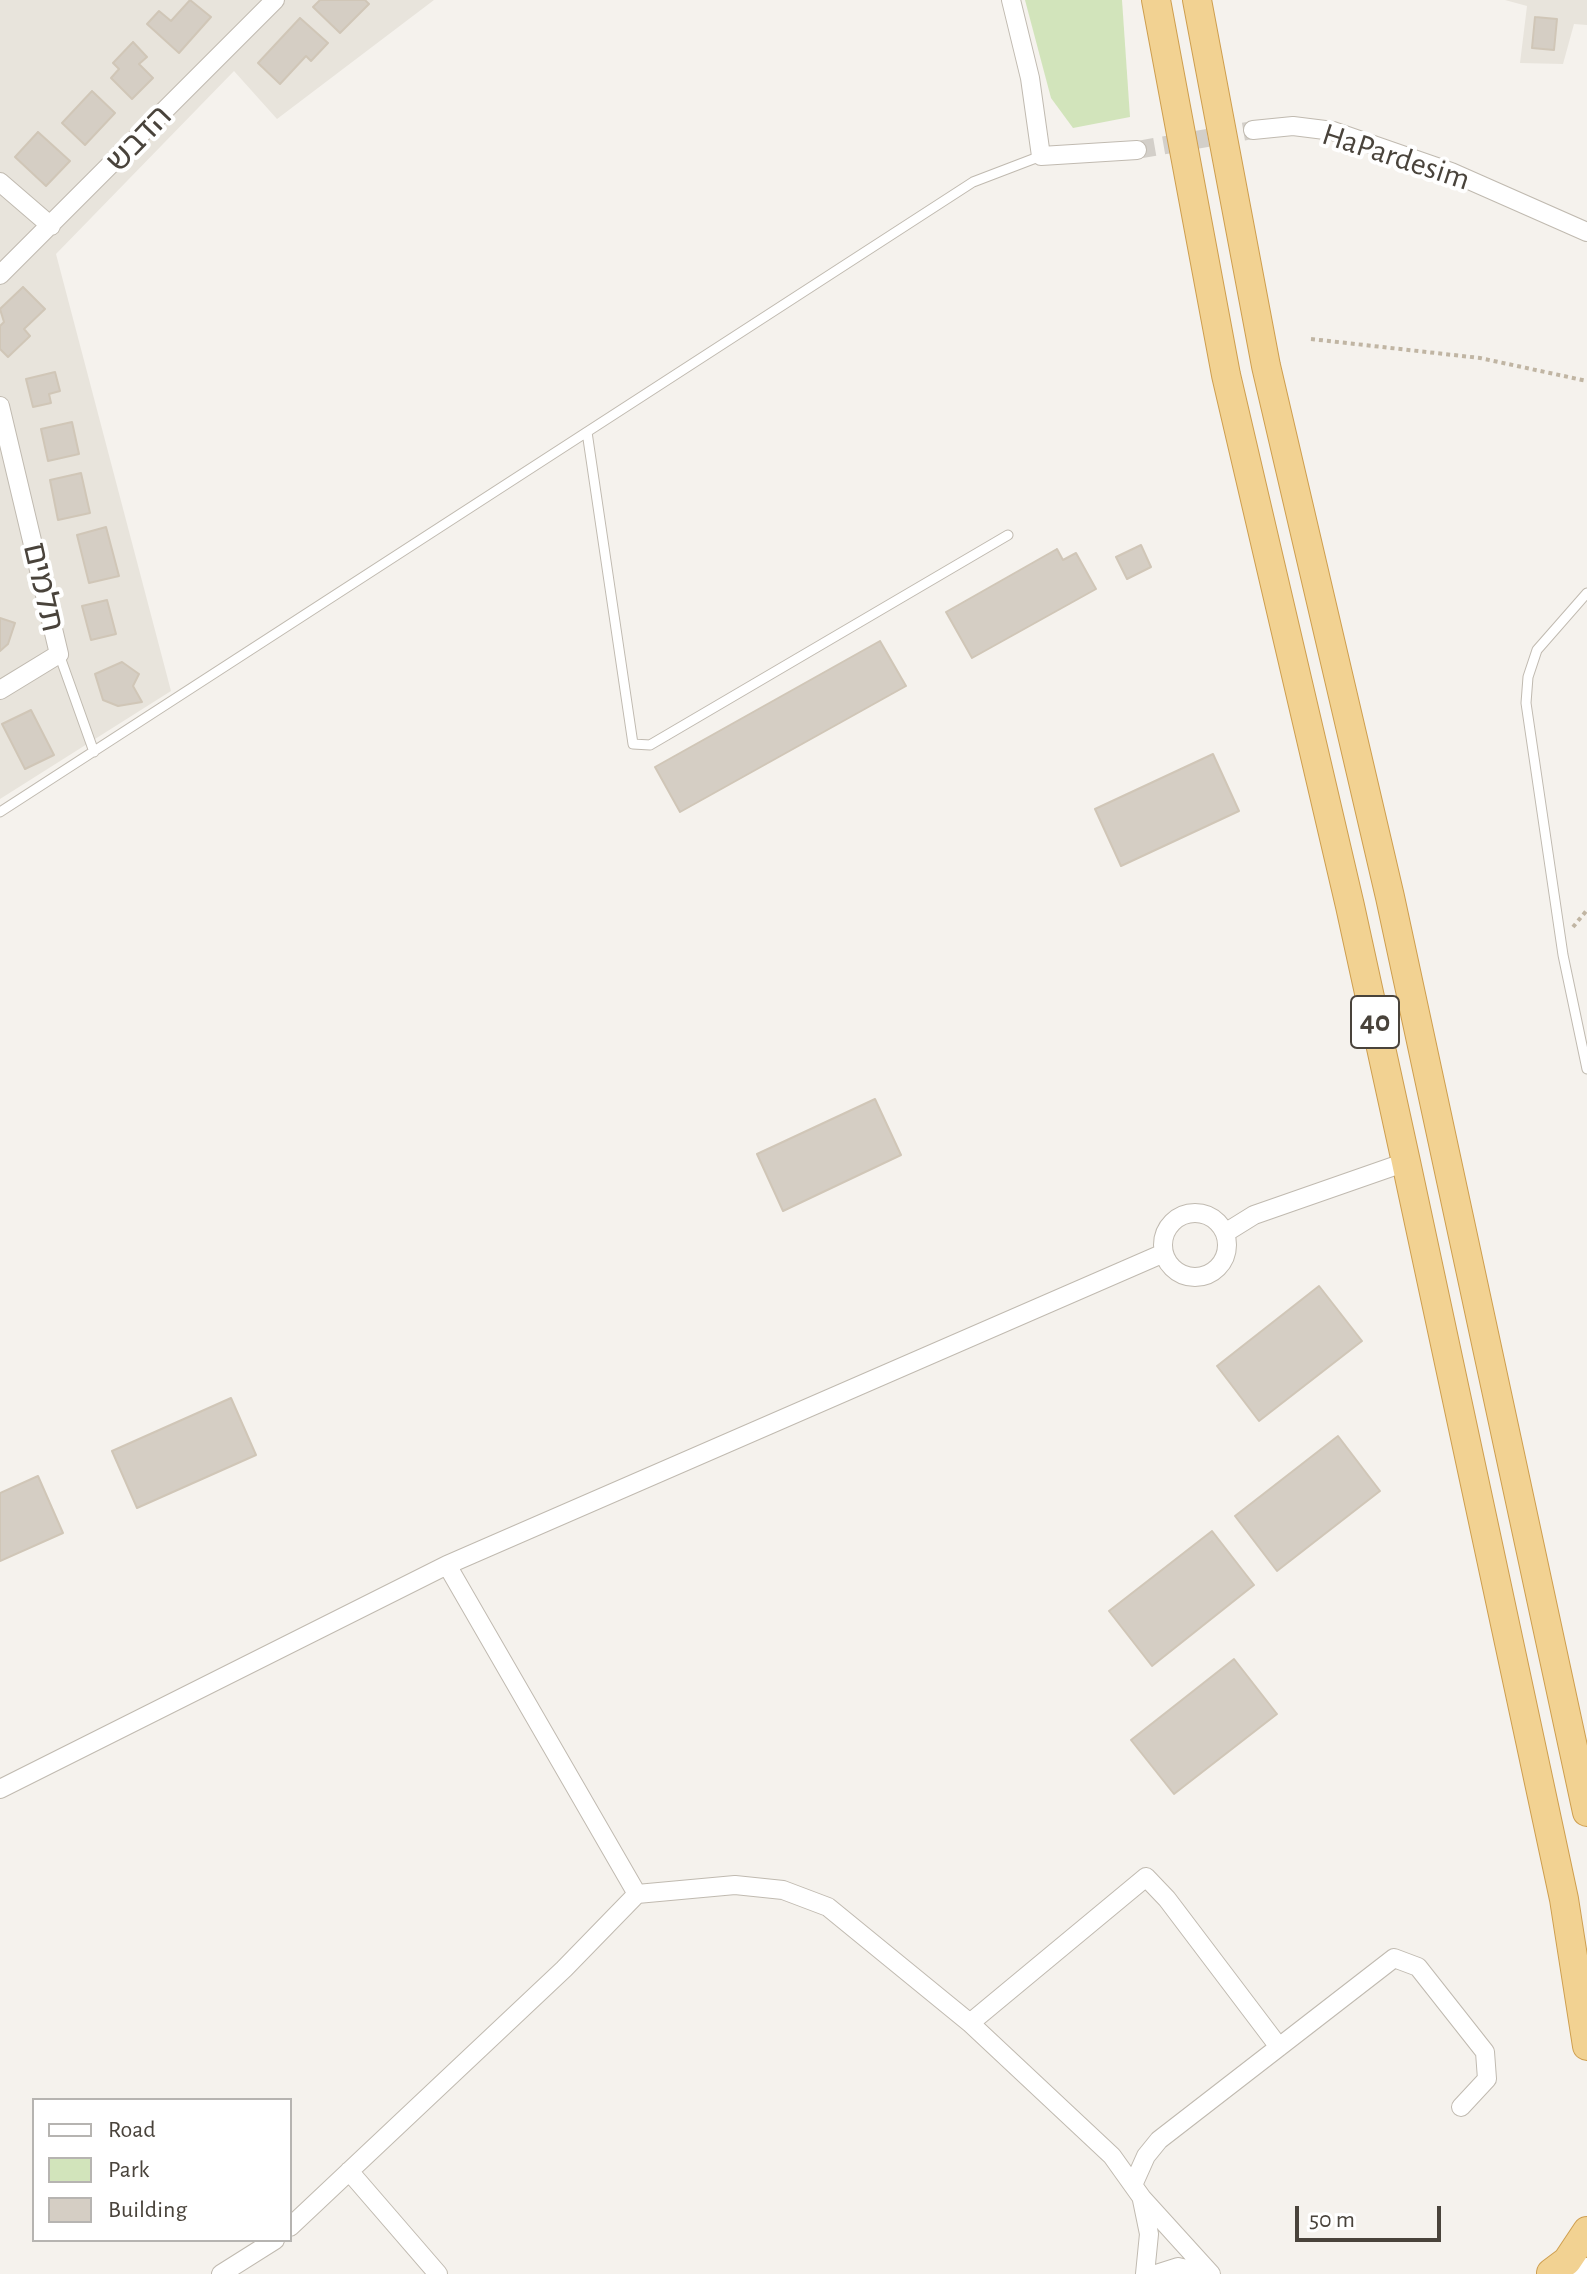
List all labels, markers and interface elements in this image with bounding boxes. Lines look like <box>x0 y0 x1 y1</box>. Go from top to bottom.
street label: הדבש <box>98 98 180 180</box>
street label: HaPardesim <box>1317 115 1475 199</box>
street label: תלמים <box>14 539 72 635</box>
road number: 40 <box>1351 996 1399 1048</box>
legend <box>32 2098 292 2242</box>
text: Road <box>108 2118 156 2142</box>
text: Park <box>108 2158 149 2182</box>
scale bar <box>1299 2190 1445 2240</box>
text: Building <box>108 2198 187 2222</box>
text: 50 m <box>1309 2208 1355 2232</box>

